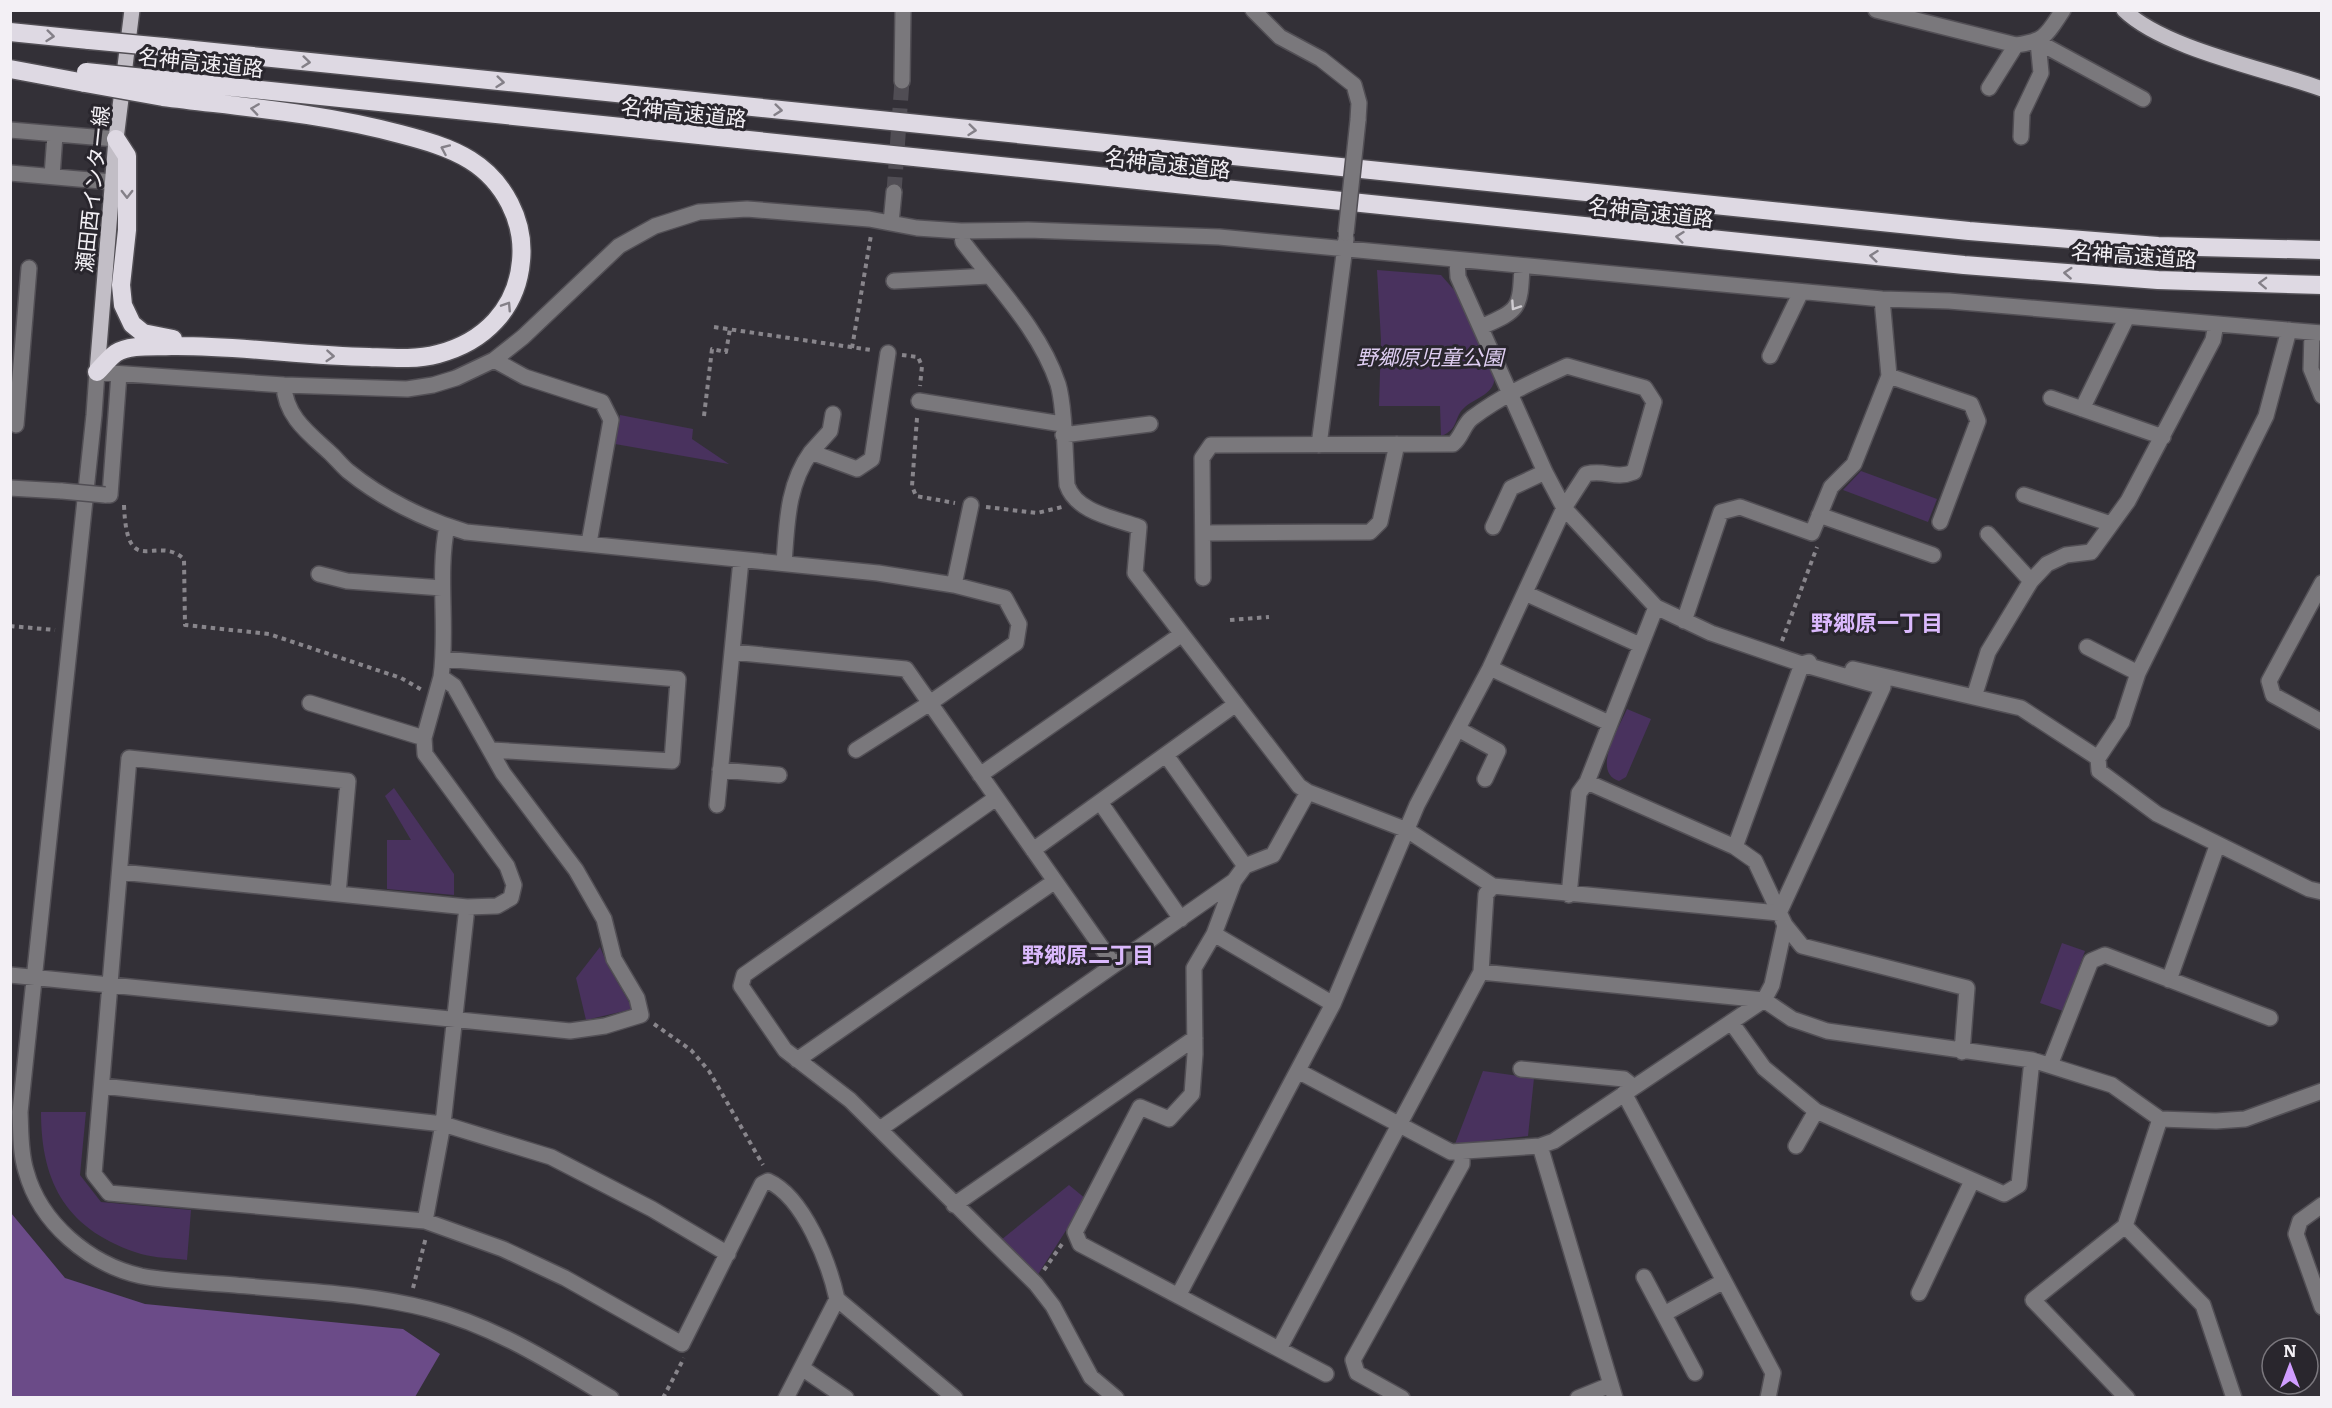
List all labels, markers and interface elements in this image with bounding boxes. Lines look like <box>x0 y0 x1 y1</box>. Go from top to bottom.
one-way arrow <box>45 29 54 42</box>
street label: 名神高速道路 <box>137 39 265 83</box>
one-way arrow <box>302 55 311 68</box>
one-way arrow <box>496 75 505 87</box>
street label: 名神高速道路 <box>620 89 748 133</box>
one-way arrow <box>250 103 259 115</box>
one-way arrow <box>773 103 782 116</box>
street label: 瀬田西インター線 <box>67 104 115 274</box>
one-way arrow <box>967 123 976 135</box>
street label: 名神高速道路 <box>1104 140 1232 184</box>
one-way arrow <box>440 144 451 156</box>
street label: 名神高速道路 <box>1587 189 1715 233</box>
one-way arrow <box>121 190 133 199</box>
one-way arrow <box>1675 231 1685 244</box>
street label: 名神高速道路 <box>2070 234 2198 274</box>
one-way arrow <box>1870 250 1879 263</box>
one-way arrow <box>2064 267 2073 280</box>
one-way arrow <box>2259 277 2268 289</box>
one-way arrow <box>1511 299 1522 310</box>
one-way arrow <box>500 302 511 313</box>
park label: 野郷原児童公園 <box>1357 340 1506 371</box>
one-way arrow <box>326 349 335 362</box>
district label: 野郷原一丁目 <box>1811 605 1943 638</box>
district label: 野郷原二丁目 <box>1022 937 1154 970</box>
north arrow <box>2260 1336 2320 1396</box>
text: N <box>2283 1338 2297 1362</box>

